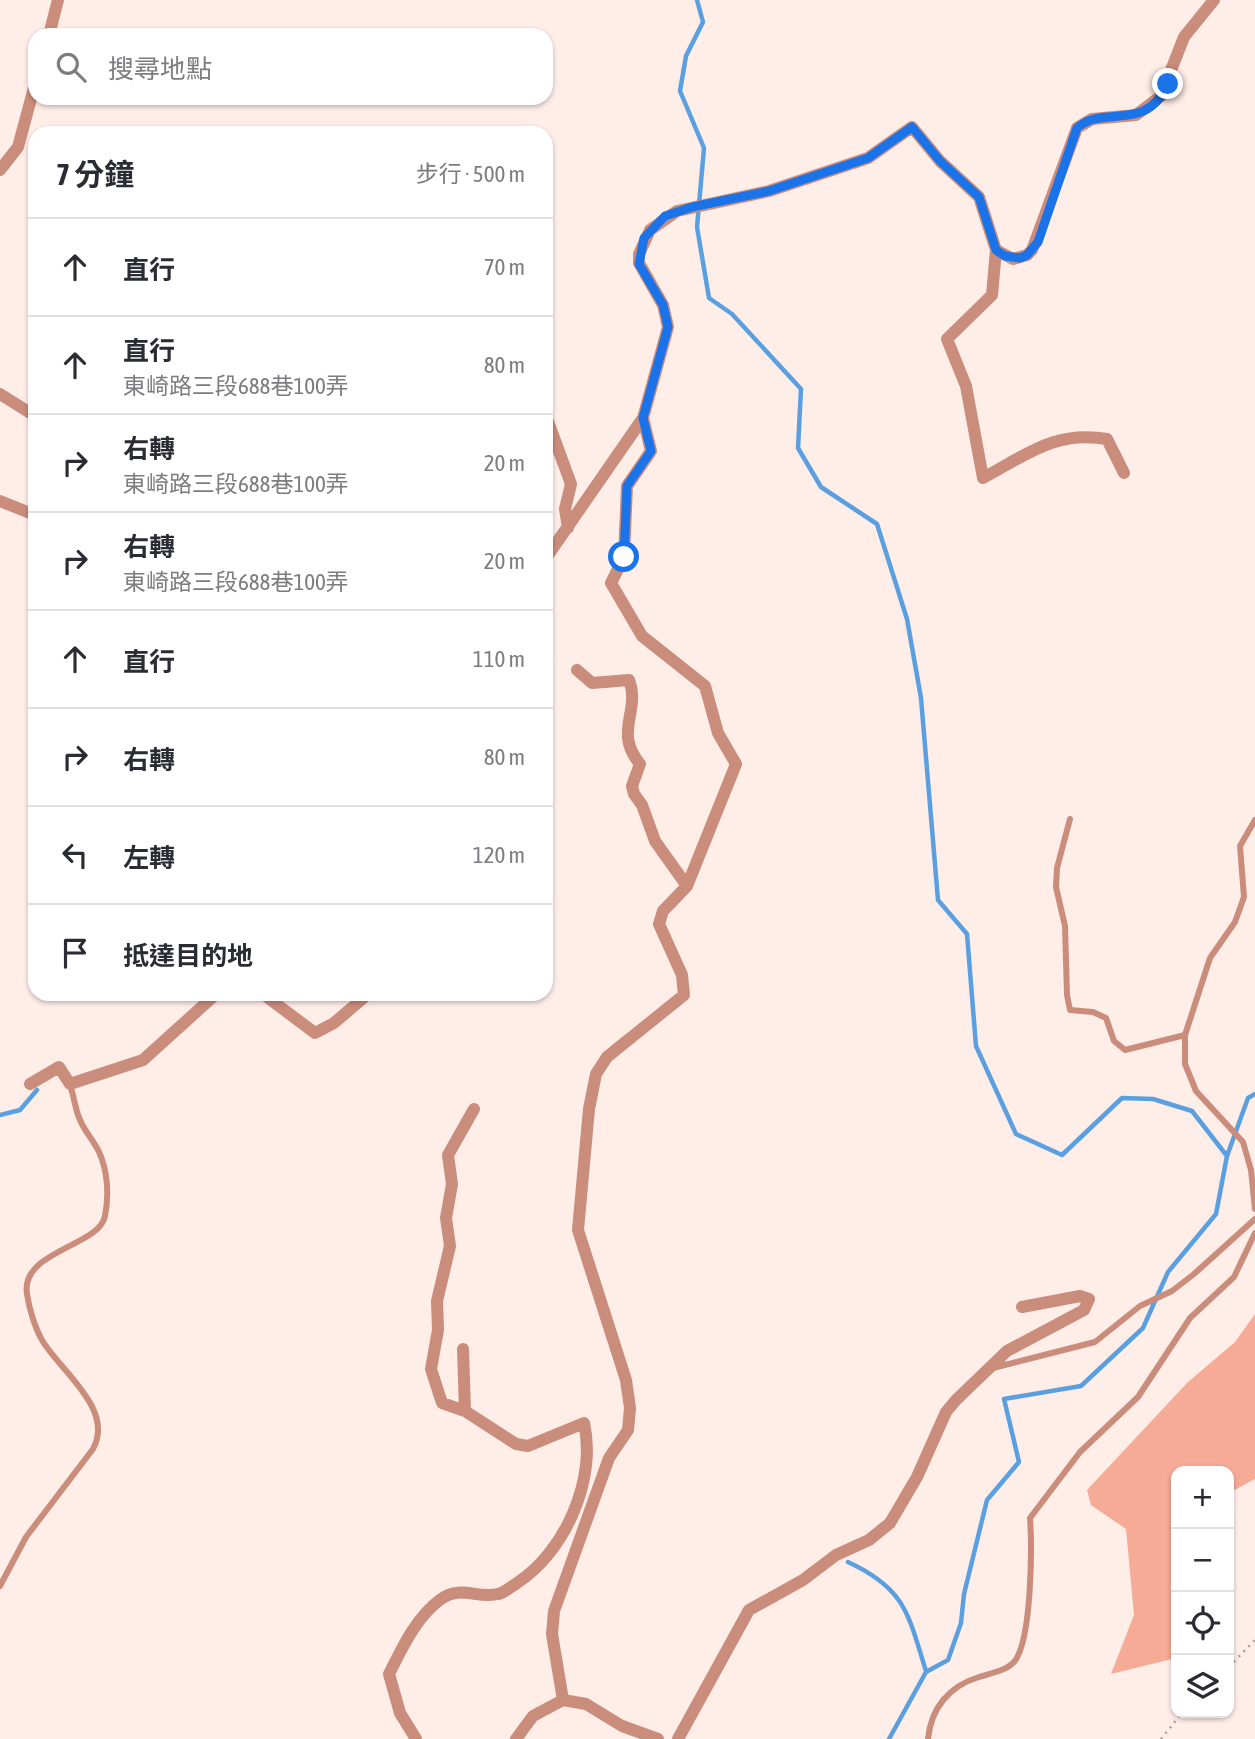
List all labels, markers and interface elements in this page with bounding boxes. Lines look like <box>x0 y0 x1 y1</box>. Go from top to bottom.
search box <box>28 28 553 105</box>
icon: search <box>52 48 90 86</box>
text: 搜尋地點 <box>108 54 212 84</box>
route end <box>1152 68 1183 99</box>
text: 7 分鐘 <box>56 157 134 191</box>
text: 步行 · 500 m <box>416 161 525 187</box>
icon: ahead <box>56 248 94 286</box>
text: 70 m <box>484 254 525 280</box>
text: 直行 <box>123 255 175 285</box>
text: 直行 <box>123 336 175 366</box>
icon: ahead <box>56 346 94 384</box>
text: 80 m <box>484 352 525 378</box>
text: 東崎路三段688巷100弄 <box>123 373 349 399</box>
text: 右轉 <box>123 434 175 464</box>
icon: right <box>56 444 94 482</box>
text: 20 m <box>484 450 525 476</box>
text: 東崎路三段688巷100弄 <box>123 471 349 497</box>
text: 右轉 <box>123 532 175 562</box>
route start <box>608 541 639 572</box>
icon: right <box>56 542 94 580</box>
text: 20 m <box>484 548 525 574</box>
text: 東崎路三段688巷100弄 <box>123 569 349 595</box>
icon: ahead <box>56 640 94 678</box>
text: 110 m <box>473 646 525 672</box>
text: 直行 <box>123 647 175 677</box>
icon: right <box>56 738 94 776</box>
text: 80 m <box>484 744 525 770</box>
text: 右轉 <box>123 745 175 775</box>
icon: left <box>56 836 94 874</box>
text: 120 m <box>473 842 525 868</box>
text: 左轉 <box>123 843 175 873</box>
icon: arrive <box>56 934 94 972</box>
text: 抵達目的地 <box>123 941 253 971</box>
map controls <box>1171 1466 1234 1718</box>
button: + <box>1171 1466 1234 1529</box>
button: − <box>1171 1529 1234 1592</box>
button: locate <box>1171 1592 1234 1655</box>
button: layers <box>1171 1655 1234 1718</box>

